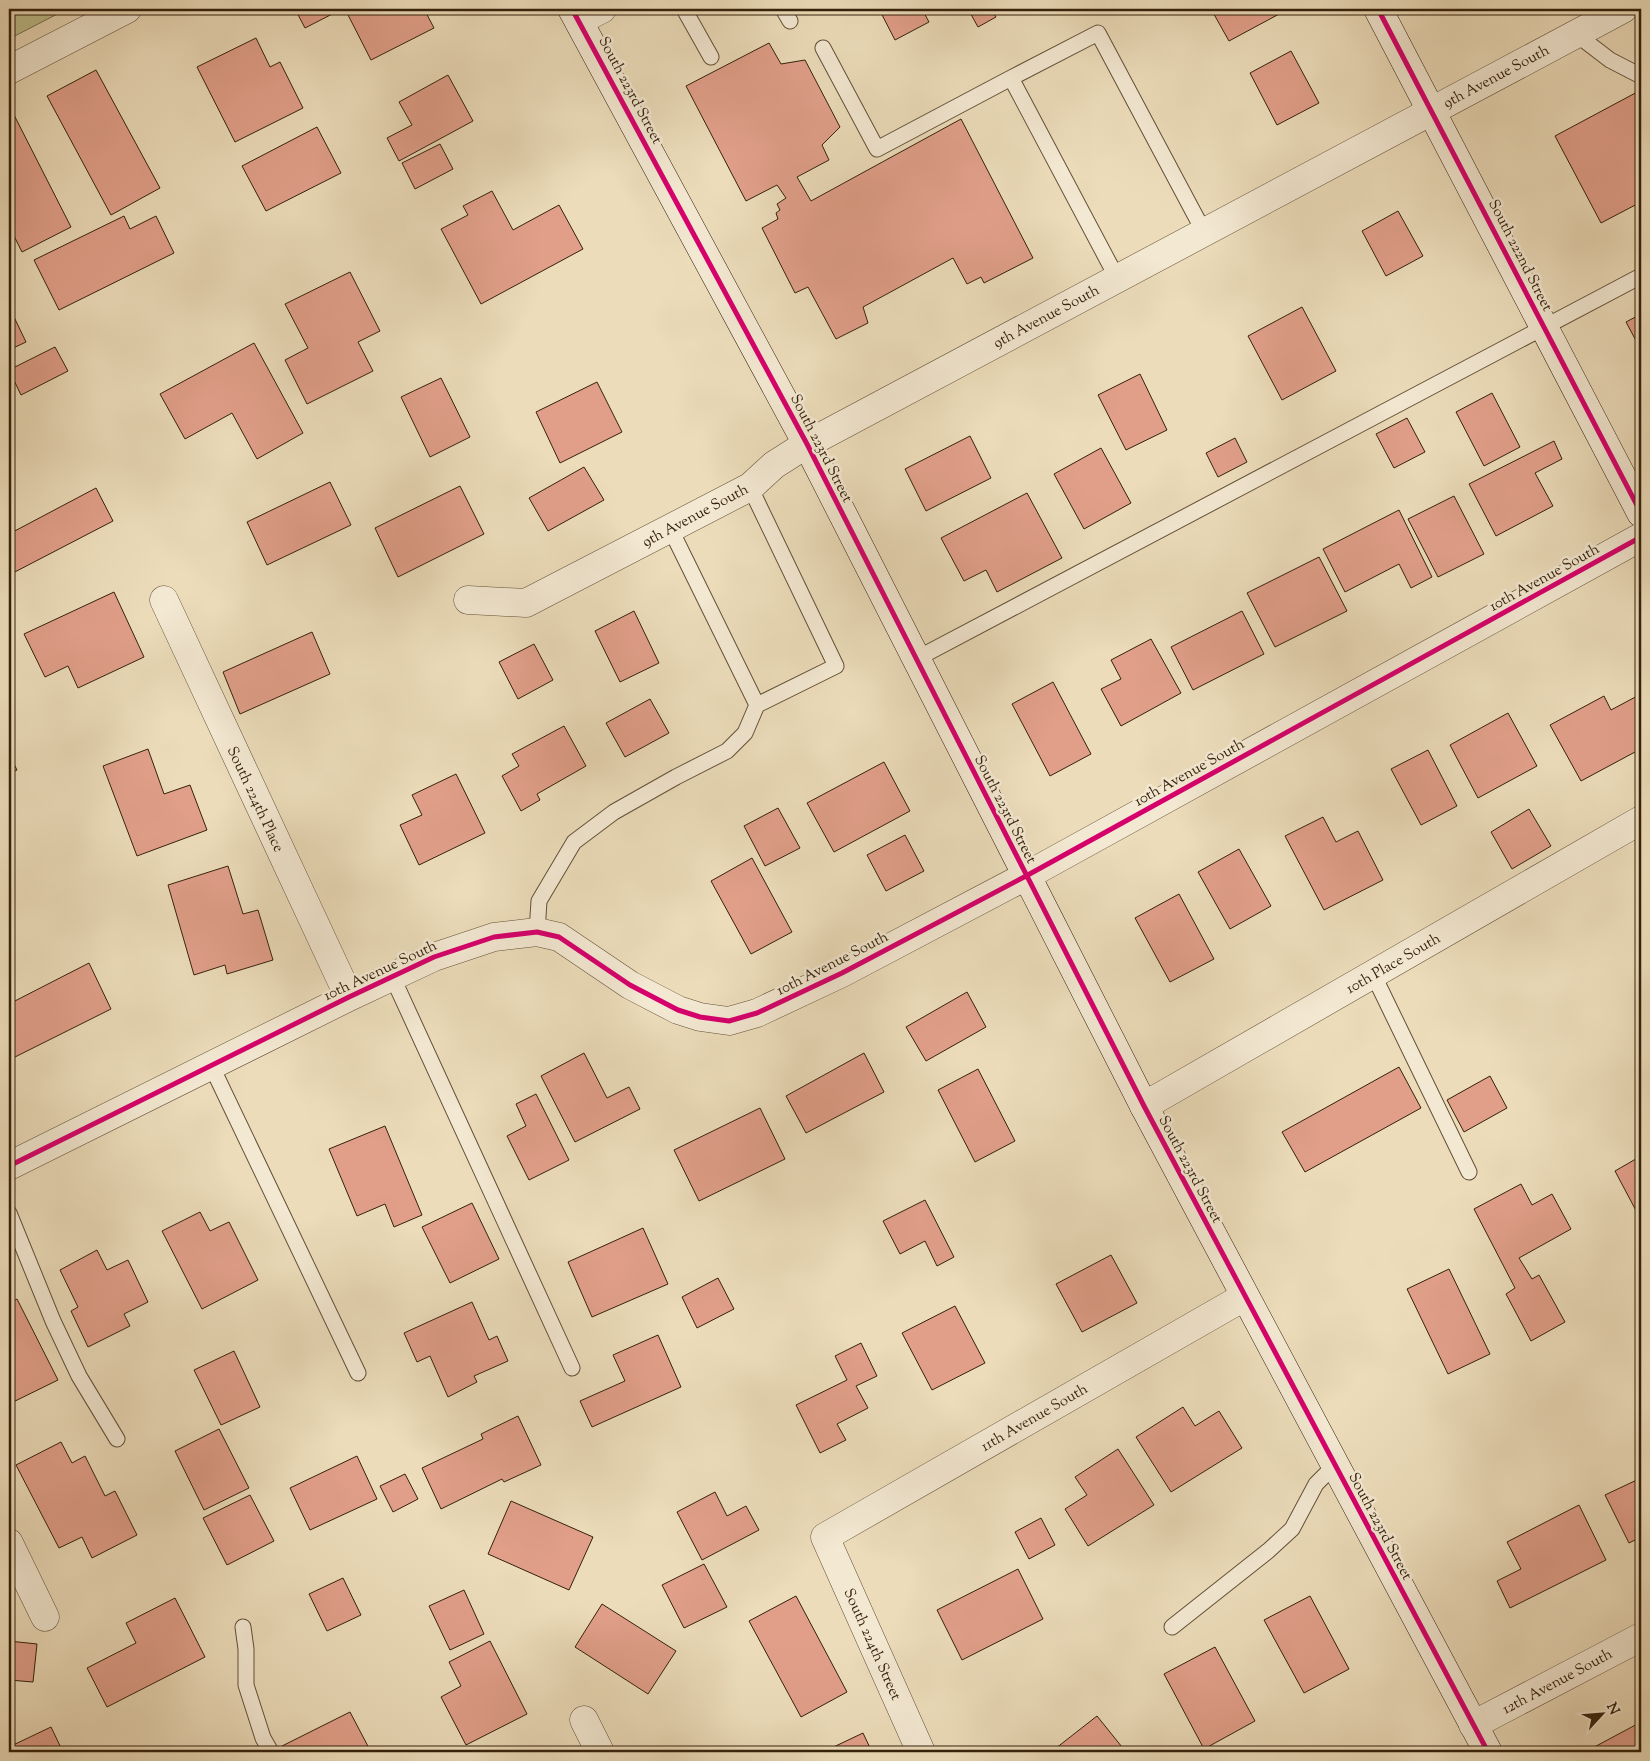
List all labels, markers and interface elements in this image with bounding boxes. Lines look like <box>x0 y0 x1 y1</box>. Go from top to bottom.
street label: South 223rd Street <box>592 33 667 148</box>
street label: 9th Avenue South <box>1440 40 1554 114</box>
street label: South 222nd Street <box>1482 196 1557 315</box>
street label: 9th Avenue South <box>990 280 1104 354</box>
street label: South 223rd Street <box>784 391 857 506</box>
street label: 9th Avenue South <box>639 479 753 553</box>
street label: 10th Avenue South <box>1486 539 1604 617</box>
street label: 10th Avenue South <box>1131 734 1249 812</box>
street label: South 224th Place <box>221 743 288 856</box>
street label: South 223rd Street <box>968 752 1041 867</box>
street label: 10th Avenue South <box>773 927 892 1002</box>
street label: 10th Place South <box>1343 929 1445 1000</box>
street label: 10th Avenue South <box>320 936 441 1007</box>
street label: South 223rd Street <box>1152 1112 1227 1227</box>
street label: 11th Avenue South <box>977 1379 1092 1457</box>
street label: South 223rd Street <box>1342 1469 1417 1584</box>
street label: South 224th Street <box>838 1585 906 1704</box>
street label: 12th Avenue South <box>1499 1644 1617 1720</box>
north arrow <box>1578 1688 1628 1738</box>
text: N <box>1600 1700 1623 1719</box>

